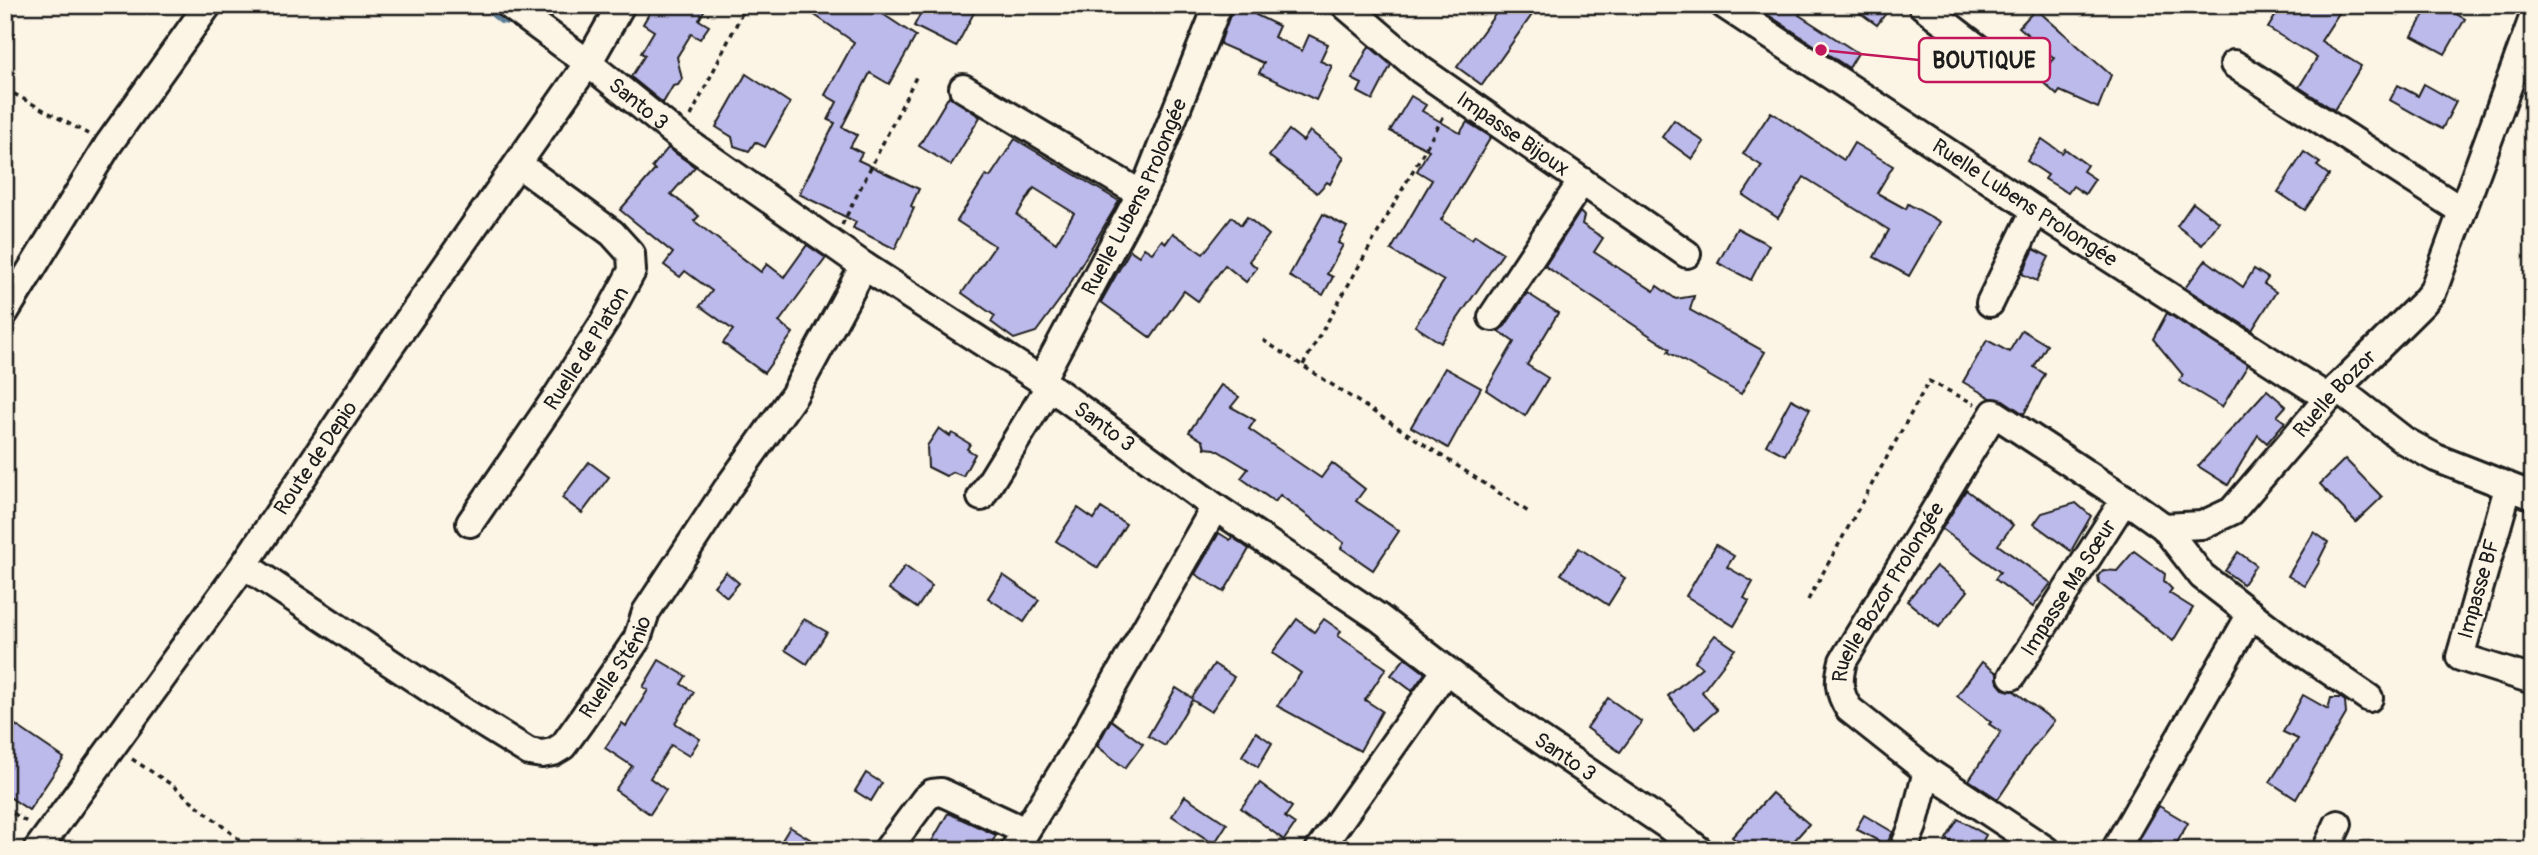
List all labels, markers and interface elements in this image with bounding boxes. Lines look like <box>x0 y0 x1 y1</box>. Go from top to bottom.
callout: BOUTIQUE <box>1919 38 2050 82</box>
text: BOUTIQUE <box>1932 46 2036 75</box>
street label: Santo 3 <box>603 72 674 136</box>
street label: Impasse Bijoux <box>1451 85 1575 182</box>
street label: Ruelle Lubens Prolongée <box>1075 94 1193 300</box>
street label: Ruelle Lubens Prolongée <box>1927 132 2123 273</box>
street label: Ruelle de Platon <box>538 282 635 415</box>
street label: Ruelle Bozor <box>2287 343 2382 443</box>
street label: Santo 3 <box>1069 395 1140 458</box>
street label: Route de Depio <box>268 396 363 520</box>
street label: Ruelle Bozor Prolongée <box>1826 496 1951 683</box>
street label: Impasse Ma Sœur <box>2015 514 2122 661</box>
street label: Impasse BF <box>2452 536 2506 642</box>
street label: Ruelle Sténio <box>573 613 657 724</box>
street label: Santo 3 <box>1529 726 1601 787</box>

